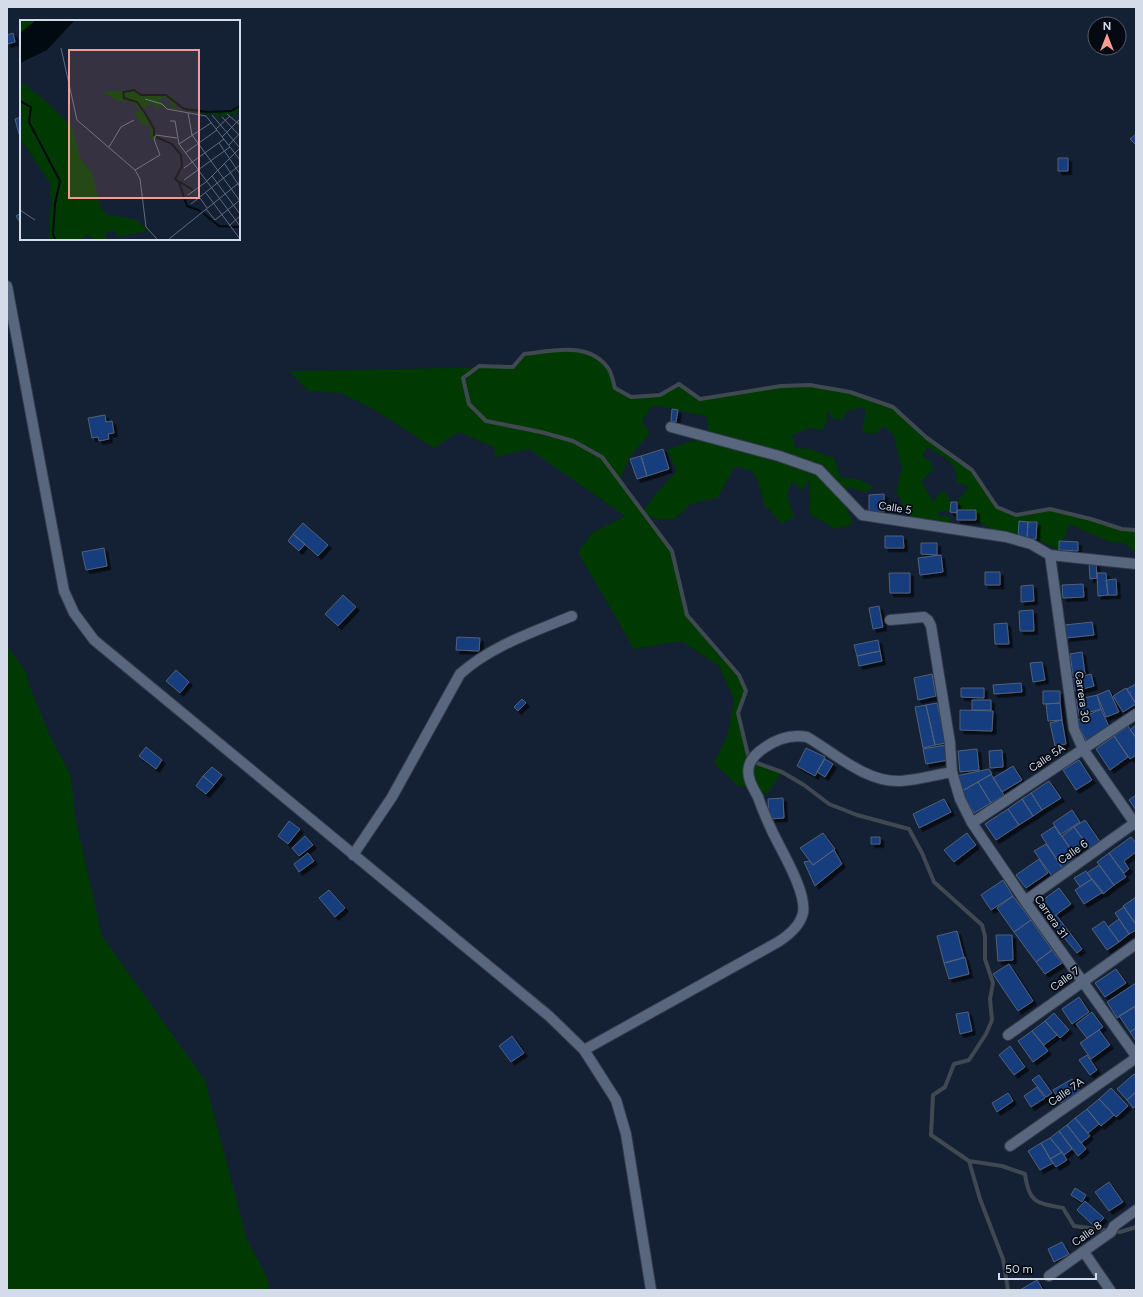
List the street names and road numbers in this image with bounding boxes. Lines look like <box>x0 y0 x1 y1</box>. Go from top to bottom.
street label: Calle 5 <box>877 499 913 517</box>
street label: Carrera 30 <box>1072 670 1092 724</box>
street label: Calle 5A <box>1026 741 1068 775</box>
street label: Calle 6 <box>1056 837 1090 867</box>
street label: Carrera 31 <box>1031 893 1071 941</box>
street label: Calle 7 <box>1048 964 1082 994</box>
street label: Calle 7A <box>1046 1075 1087 1109</box>
street label: Calle 8 <box>1069 1219 1105 1249</box>

